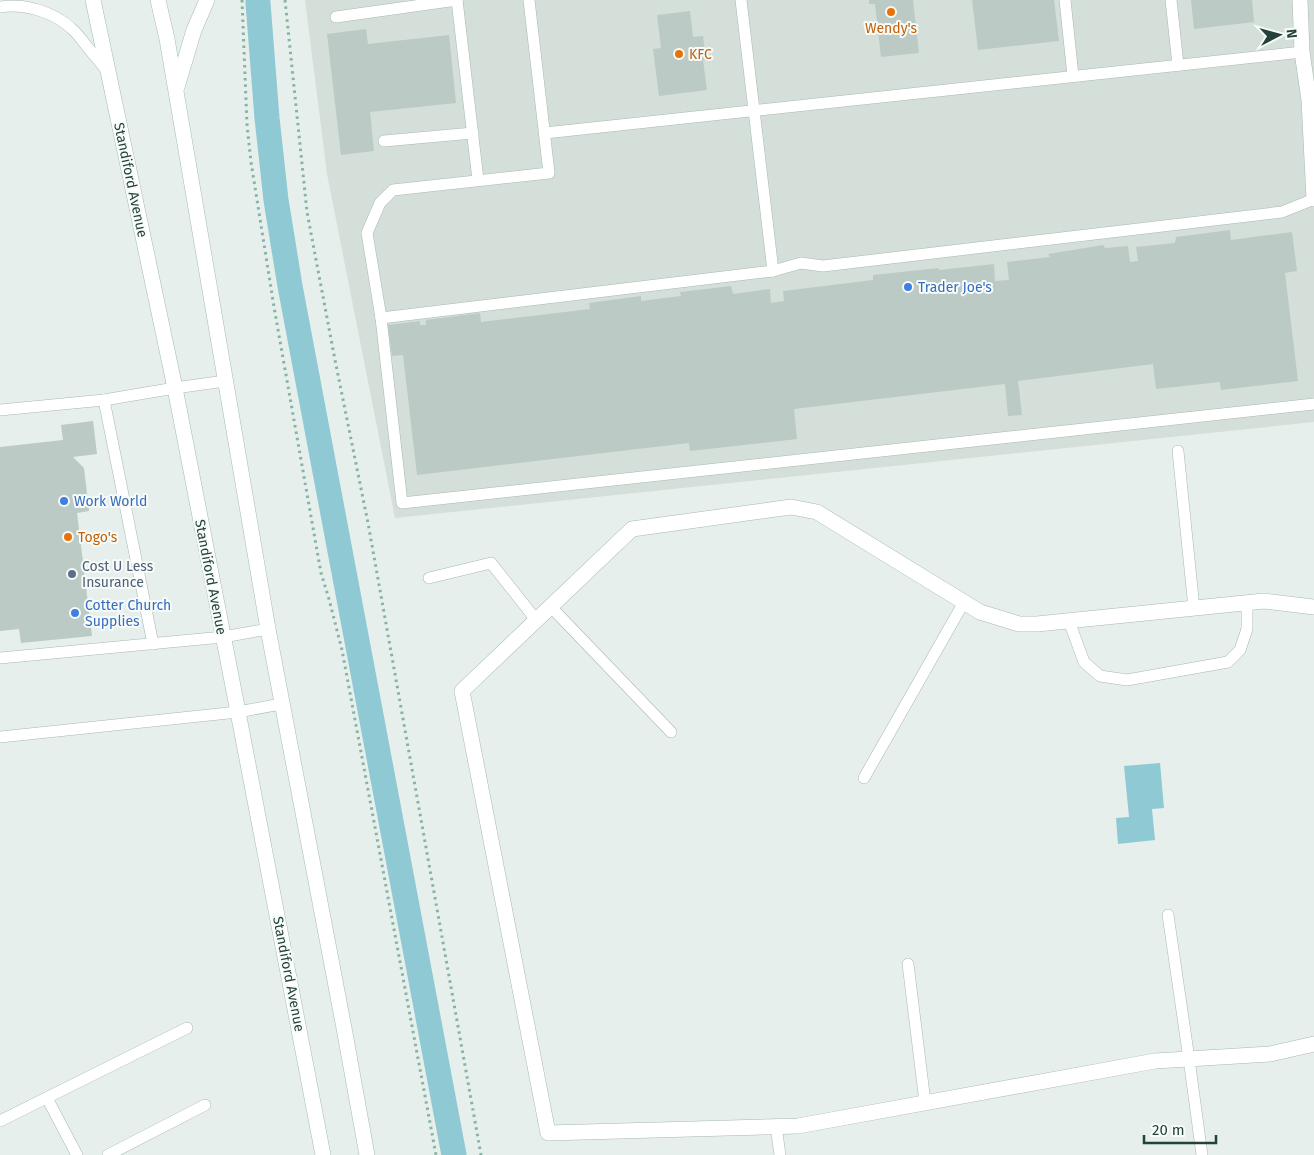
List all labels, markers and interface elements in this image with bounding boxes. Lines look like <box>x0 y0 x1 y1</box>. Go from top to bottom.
marker: Wendy's <box>885 6 897 18</box>
north arrow <box>1254 10 1304 60</box>
place label: Wendy's <box>865 20 917 37</box>
text: N <box>1282 28 1300 39</box>
place label: KFC <box>689 46 712 63</box>
marker: KFC <box>673 48 685 60</box>
street label: Standiford Avenue <box>110 121 151 239</box>
place label: Trader Joe's <box>918 279 992 296</box>
marker: Trader Joe's <box>902 281 914 293</box>
place label: Work World <box>74 493 147 510</box>
marker: Work World <box>58 495 70 507</box>
street label: Standiford Avenue <box>191 518 230 636</box>
place label: Togo's <box>78 529 118 546</box>
marker: Togo's <box>62 531 74 543</box>
place label: Cost U Less Insurance <box>82 558 154 591</box>
marker: Cost U Less Insurance <box>66 568 78 580</box>
place label: Cotter Church Supplies <box>85 597 171 630</box>
marker: Cotter Church Supplies <box>69 607 81 619</box>
street label: Standiford Avenue <box>269 915 308 1033</box>
scale bar <box>1144 1112 1216 1144</box>
text: 20 m <box>1152 1121 1185 1139</box>

